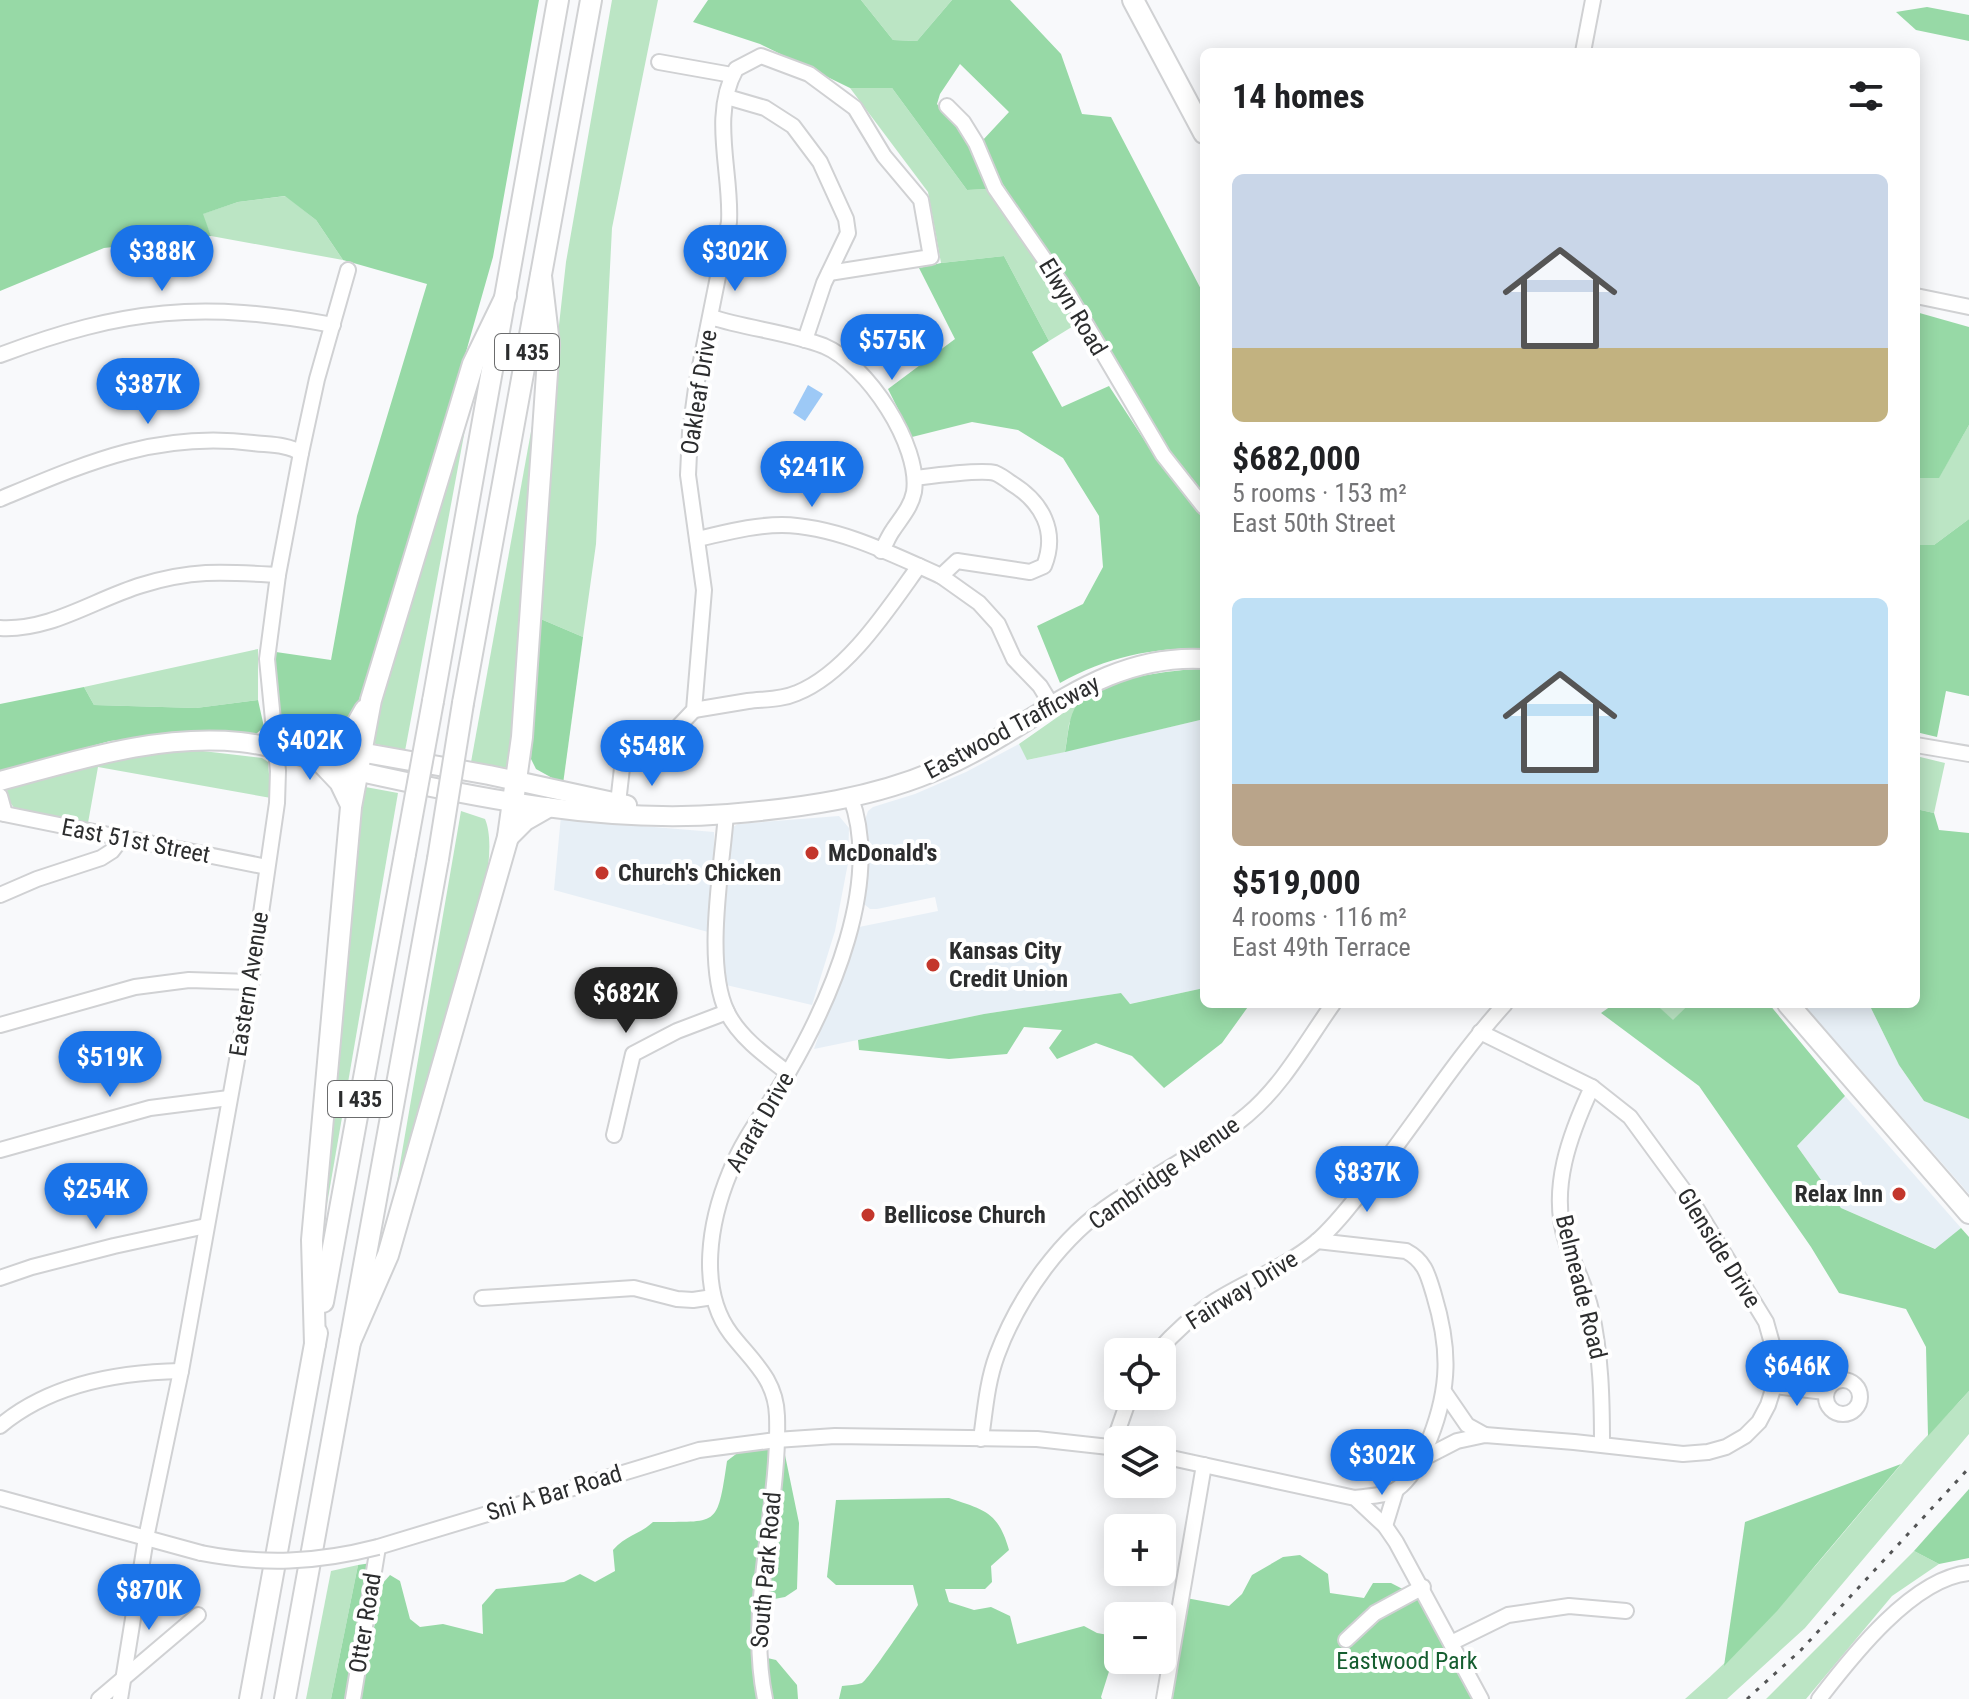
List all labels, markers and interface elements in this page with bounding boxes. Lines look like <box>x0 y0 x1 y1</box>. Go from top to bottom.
icon: filters <box>1844 74 1888 118</box>
text: 14 homes <box>1232 76 1365 116</box>
pin: $388K <box>106 225 218 293</box>
pin: $302K <box>679 225 791 293</box>
icon: home <box>1488 226 1632 370</box>
text: $388K <box>129 236 195 266</box>
text: $302K <box>702 236 768 266</box>
street label: Elwyn Road <box>1033 253 1113 361</box>
pin: $575K <box>836 314 948 382</box>
text: $575K <box>859 325 925 355</box>
street label: Oakleaf Drive <box>675 328 723 456</box>
road number: I 435 <box>495 334 559 370</box>
pin: $387K <box>92 358 204 426</box>
text: $387K <box>115 369 181 399</box>
text: $682,000 <box>1232 438 1361 478</box>
pin: $241K <box>756 441 868 509</box>
text: $241K <box>779 452 845 482</box>
text: 5 rooms · 153 m² <box>1232 478 1407 508</box>
text: East 50th Street <box>1232 508 1396 538</box>
icon: home <box>1488 650 1632 794</box>
street label: Eastwood Trafficway <box>920 669 1104 785</box>
pin: $402K <box>254 714 366 782</box>
pin: $548K <box>596 720 708 788</box>
text: $402K <box>277 725 343 755</box>
text: $548K <box>619 731 685 761</box>
street label: East 51st Street <box>59 813 213 869</box>
place label: McDonald's <box>828 839 938 867</box>
marker: McDonald's <box>803 844 821 862</box>
place label: Church's Chicken <box>618 859 781 887</box>
text: $519,000 <box>1232 862 1361 902</box>
marker: Church's Chicken <box>593 864 611 882</box>
text: 4 rooms · 116 m² <box>1232 902 1407 932</box>
street label: Eastern Avenue <box>224 910 274 1058</box>
text: East 49th Terrace <box>1232 932 1411 962</box>
place label: Kansas City Credit Union <box>949 937 1068 993</box>
marker: Kansas City Credit Union <box>924 956 942 974</box>
pin: $682K <box>570 967 682 1035</box>
text: $682K <box>593 978 659 1008</box>
pin: $519K <box>54 1031 166 1099</box>
text: $519K <box>77 1042 143 1072</box>
street label: Ararat Drive <box>720 1067 800 1177</box>
road number: I 435 <box>328 1081 392 1117</box>
street label: Cambridge Avenue <box>1083 1111 1245 1235</box>
pin: $837K <box>1311 1146 1423 1214</box>
text: $837K <box>1334 1157 1400 1187</box>
pin: $254K <box>40 1163 152 1231</box>
text: $254K <box>63 1174 129 1204</box>
place label: Relax Inn <box>1794 1180 1883 1208</box>
street label: Glenside Drive <box>1671 1183 1767 1313</box>
marker: Relax Inn <box>1890 1185 1908 1203</box>
place label: Bellicose Church <box>884 1201 1046 1229</box>
marker: Bellicose Church <box>859 1206 877 1224</box>
street label: Belmeade Road <box>1550 1212 1612 1362</box>
street label: Fairway Drive <box>1181 1245 1303 1335</box>
map controls <box>1104 1338 1176 1674</box>
button: locate <box>1104 1338 1176 1410</box>
pin: $646K <box>1741 1340 1853 1408</box>
text: $646K <box>1764 1351 1830 1381</box>
button: layers <box>1104 1426 1176 1498</box>
pin: $302K <box>1326 1429 1438 1497</box>
text: $302K <box>1349 1440 1415 1470</box>
street label: Sni A Bar Road <box>483 1459 625 1527</box>
street label: South Park Road <box>745 1491 787 1649</box>
button: + <box>1104 1514 1176 1586</box>
pin: $870K <box>93 1564 205 1632</box>
street label: Otter Road <box>343 1571 387 1675</box>
text: $870K <box>116 1575 182 1605</box>
button: − <box>1104 1602 1176 1674</box>
park label: Eastwood Park <box>1336 1647 1478 1675</box>

